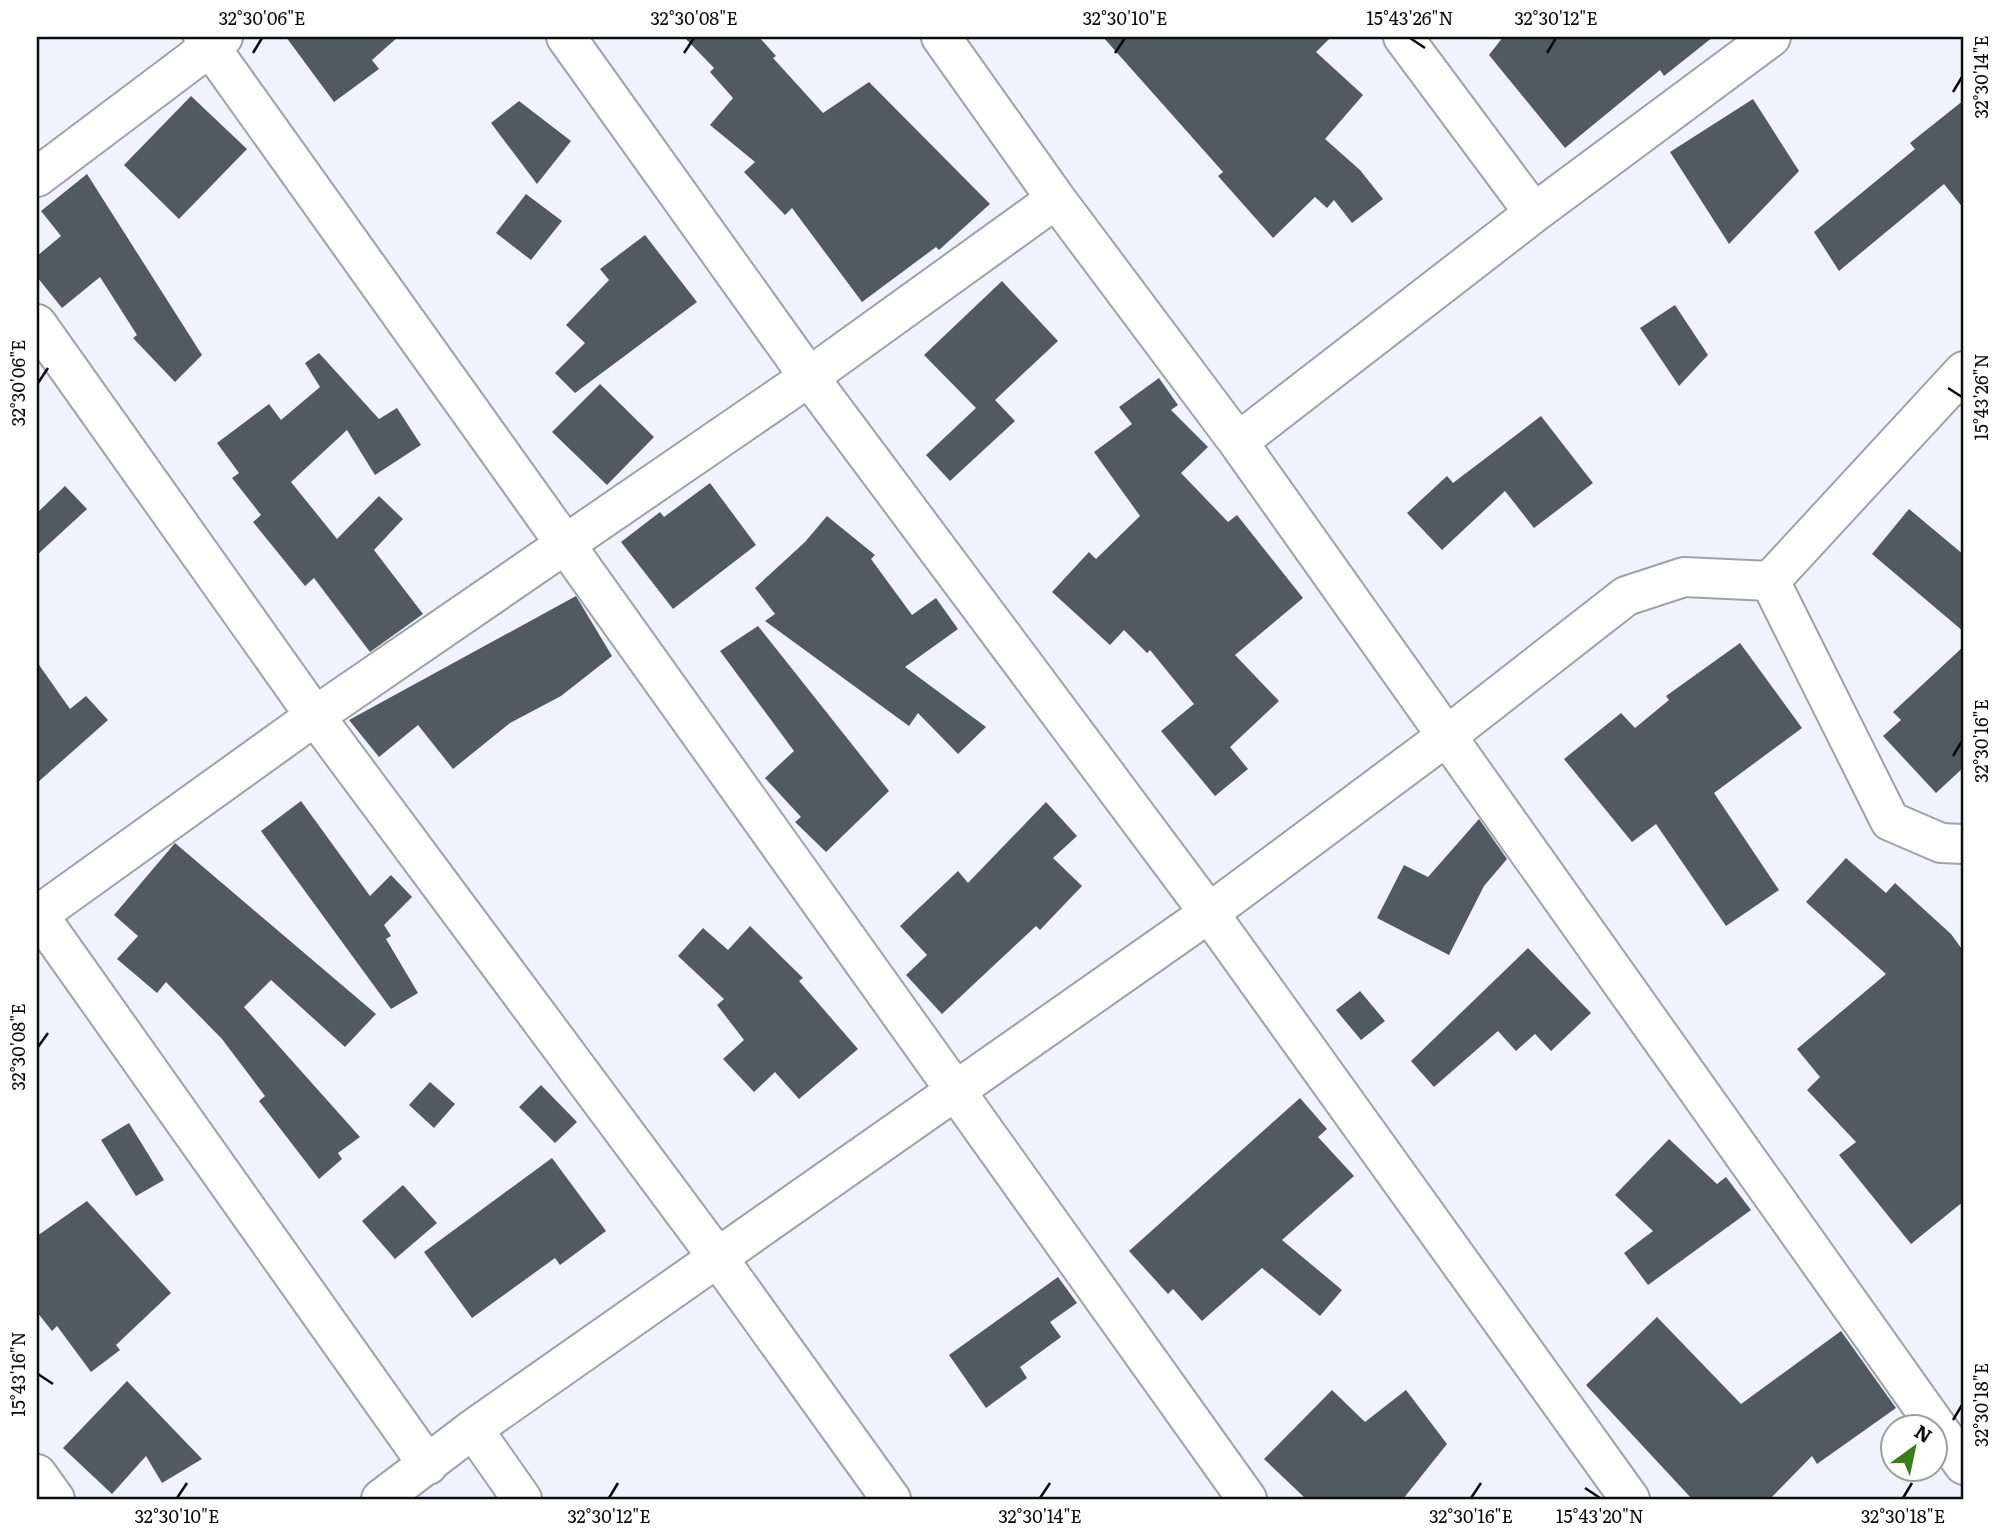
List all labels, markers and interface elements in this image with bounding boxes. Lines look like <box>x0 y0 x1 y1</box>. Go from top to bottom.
text: 32°30'06"E <box>218 4 306 31</box>
text: 32°30'08"E <box>650 4 738 31</box>
text: 32°30'10"E <box>1083 4 1167 31</box>
text: 15°43'26"N <box>1366 4 1454 31</box>
text: 32°30'12"E <box>1514 4 1598 31</box>
text: 32°30'14"E <box>1967 35 1994 119</box>
text: 32°30'06"E <box>4 339 31 427</box>
text: 15°43'26"N <box>1967 353 1994 441</box>
text: 32°30'16"E <box>1967 699 1994 783</box>
text: 32°30'08"E <box>4 1003 31 1091</box>
text: 15°43'16"N <box>4 1331 31 1417</box>
text: 32°30'18"E <box>1967 1363 1994 1447</box>
north arrow <box>1878 1414 1948 1484</box>
text: N <box>1909 1417 1938 1449</box>
text: 32°30'10"E <box>135 1502 219 1529</box>
text: 32°30'12"E <box>567 1502 651 1529</box>
text: 32°30'14"E <box>998 1502 1082 1529</box>
text: 32°30'16"E <box>1429 1502 1513 1529</box>
text: 15°43'20"N <box>1556 1502 1644 1529</box>
text: 32°30'18"E <box>1861 1502 1945 1529</box>

